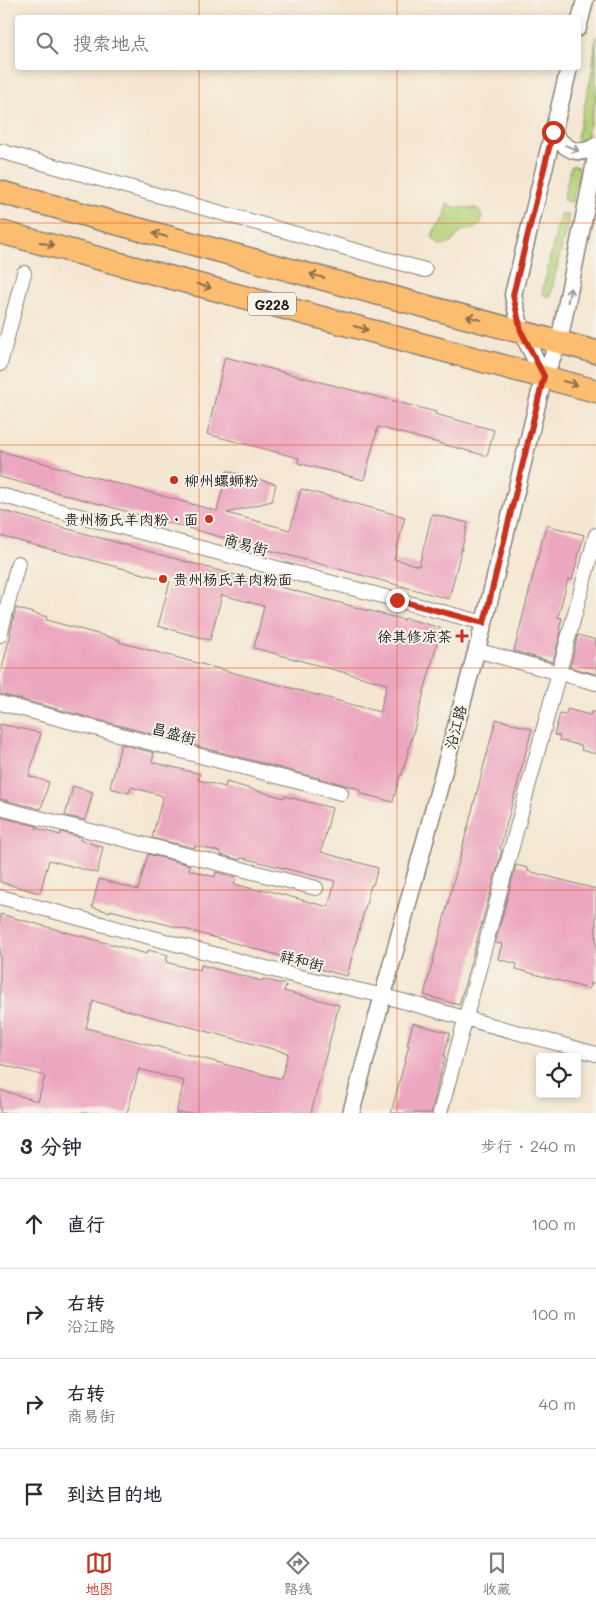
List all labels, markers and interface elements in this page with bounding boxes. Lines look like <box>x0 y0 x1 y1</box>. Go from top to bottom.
search box <box>15 15 581 70</box>
icon: search <box>33 29 61 57</box>
text: 搜索地点 <box>73 30 149 55</box>
route start <box>542 121 565 144</box>
one-way arrow <box>564 144 579 154</box>
one-way arrow <box>152 229 168 239</box>
one-way arrow <box>39 240 55 249</box>
one-way arrow <box>309 271 325 281</box>
one-way arrow <box>196 282 212 291</box>
one-way arrow <box>565 287 574 303</box>
road number: G228 <box>248 292 296 316</box>
one-way arrow <box>466 313 482 323</box>
one-way arrow <box>353 324 369 333</box>
one-way arrow <box>562 379 578 389</box>
place label: 柳州螺蛳粉 <box>184 470 259 490</box>
marker: 柳州螺蛳粉 <box>168 474 180 486</box>
place label: 贵州杨氏羊肉粉・面 <box>64 509 199 529</box>
marker: 贵州杨氏羊肉粉・面 <box>203 513 215 525</box>
street label: 商易街 <box>222 529 270 559</box>
place label: 贵州杨氏羊肉粉面 <box>173 569 293 589</box>
marker: 贵州杨氏羊肉粉面 <box>157 573 169 585</box>
route end <box>386 589 409 612</box>
place label: 徐其修凉茶 <box>377 626 452 646</box>
marker: 徐其修凉茶 <box>456 630 468 642</box>
street label: 沿江路 <box>440 703 470 751</box>
street label: 昌盛街 <box>150 718 198 748</box>
street label: 祥和街 <box>278 945 326 975</box>
map controls <box>536 1053 581 1098</box>
button: locate <box>536 1053 581 1098</box>
text: 3 分钟 <box>20 1132 82 1159</box>
text: 步行 · 240 m <box>481 1135 576 1156</box>
icon: ahead <box>20 1210 48 1238</box>
text: 直行 <box>67 1211 105 1236</box>
text: 100 m <box>531 1213 576 1234</box>
text: 右转 <box>67 1290 105 1315</box>
icon: right <box>20 1300 48 1328</box>
text: 100 m <box>531 1303 576 1324</box>
text: 沿江路 <box>67 1315 115 1336</box>
text: 右转 <box>67 1380 105 1405</box>
icon: right <box>20 1390 48 1418</box>
text: 40 m <box>539 1393 576 1414</box>
text: 商易街 <box>67 1405 115 1426</box>
icon: arrive <box>20 1480 48 1508</box>
text: 到达目的地 <box>67 1481 162 1506</box>
tab: 地图 <box>85 1549 113 1598</box>
tab: 路线 <box>284 1549 312 1598</box>
tab: 收藏 <box>483 1549 511 1598</box>

